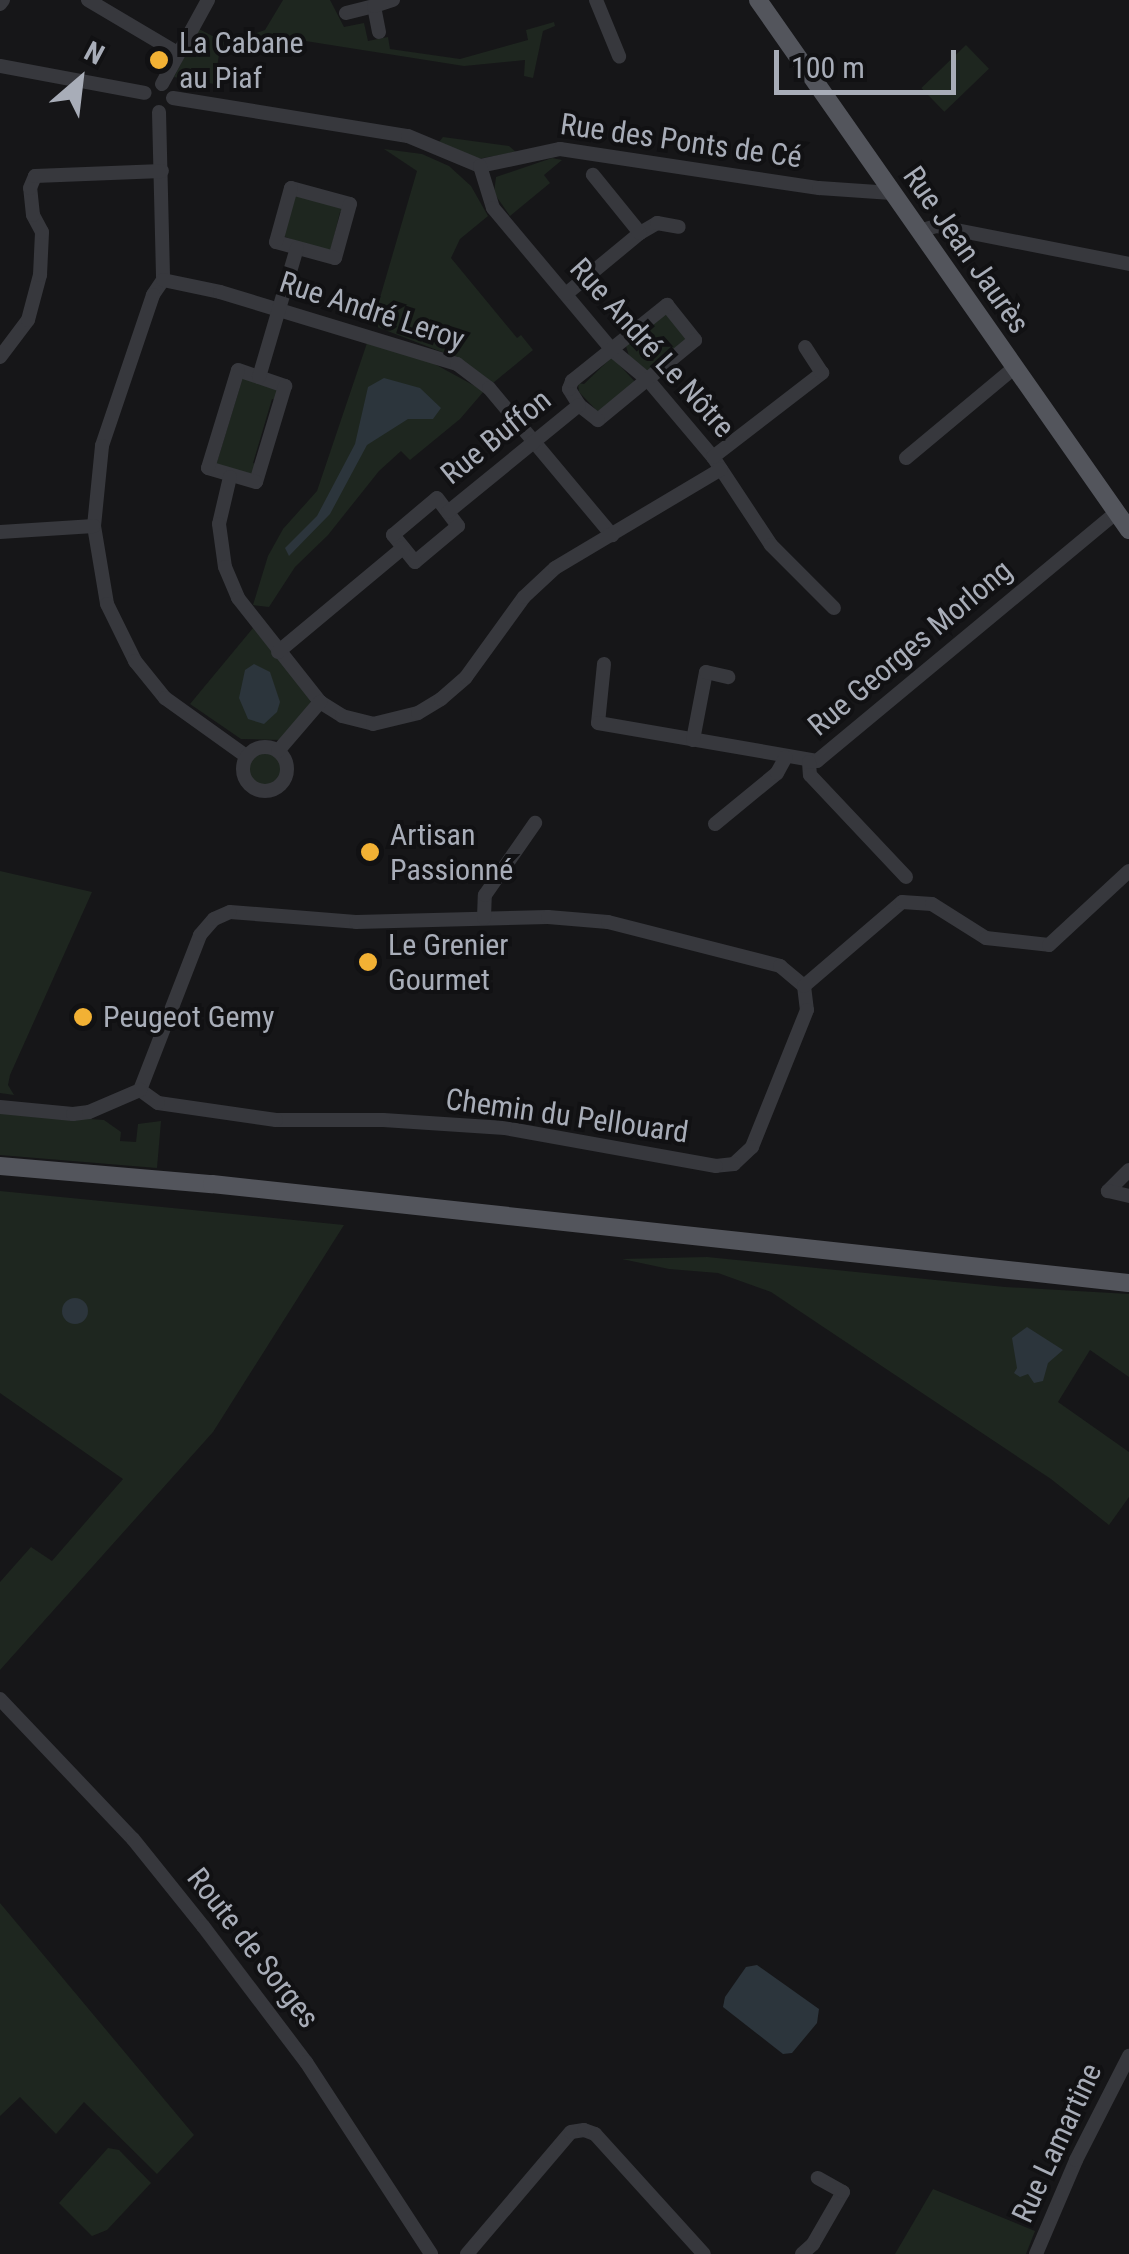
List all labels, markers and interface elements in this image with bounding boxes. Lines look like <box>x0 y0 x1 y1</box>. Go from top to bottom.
place label: La Cabane au Piaf <box>179 25 304 96</box>
north arrow <box>30 30 130 130</box>
scale bar <box>779 30 962 92</box>
text: N <box>79 34 110 72</box>
marker: La Cabane au Piaf <box>148 49 170 71</box>
text: 100 m <box>791 50 865 85</box>
street label: Rue des Ponts de Cé <box>558 106 804 176</box>
street label: Rue Jean Jaurès <box>895 160 1037 340</box>
street label: Rue André Le Nôtre <box>562 251 742 445</box>
street label: Rue André Leroy <box>275 264 469 358</box>
street label: Rue Buffon <box>434 382 558 492</box>
street label: Rue Georges Morlong <box>801 552 1019 744</box>
place label: Artisan Passionné <box>390 817 513 888</box>
marker: Artisan Passionné <box>359 841 381 863</box>
place label: Le Grenier Gourmet <box>388 927 508 998</box>
marker: Le Grenier Gourmet <box>357 951 379 973</box>
place label: Peugeot Gemy <box>103 999 275 1035</box>
marker: Peugeot Gemy <box>72 1006 94 1028</box>
street label: Chemin du Pellouard <box>443 1081 691 1151</box>
street label: Route de Sorges <box>179 1861 327 2035</box>
street label: Rue Lamartine <box>1005 2058 1109 2228</box>

